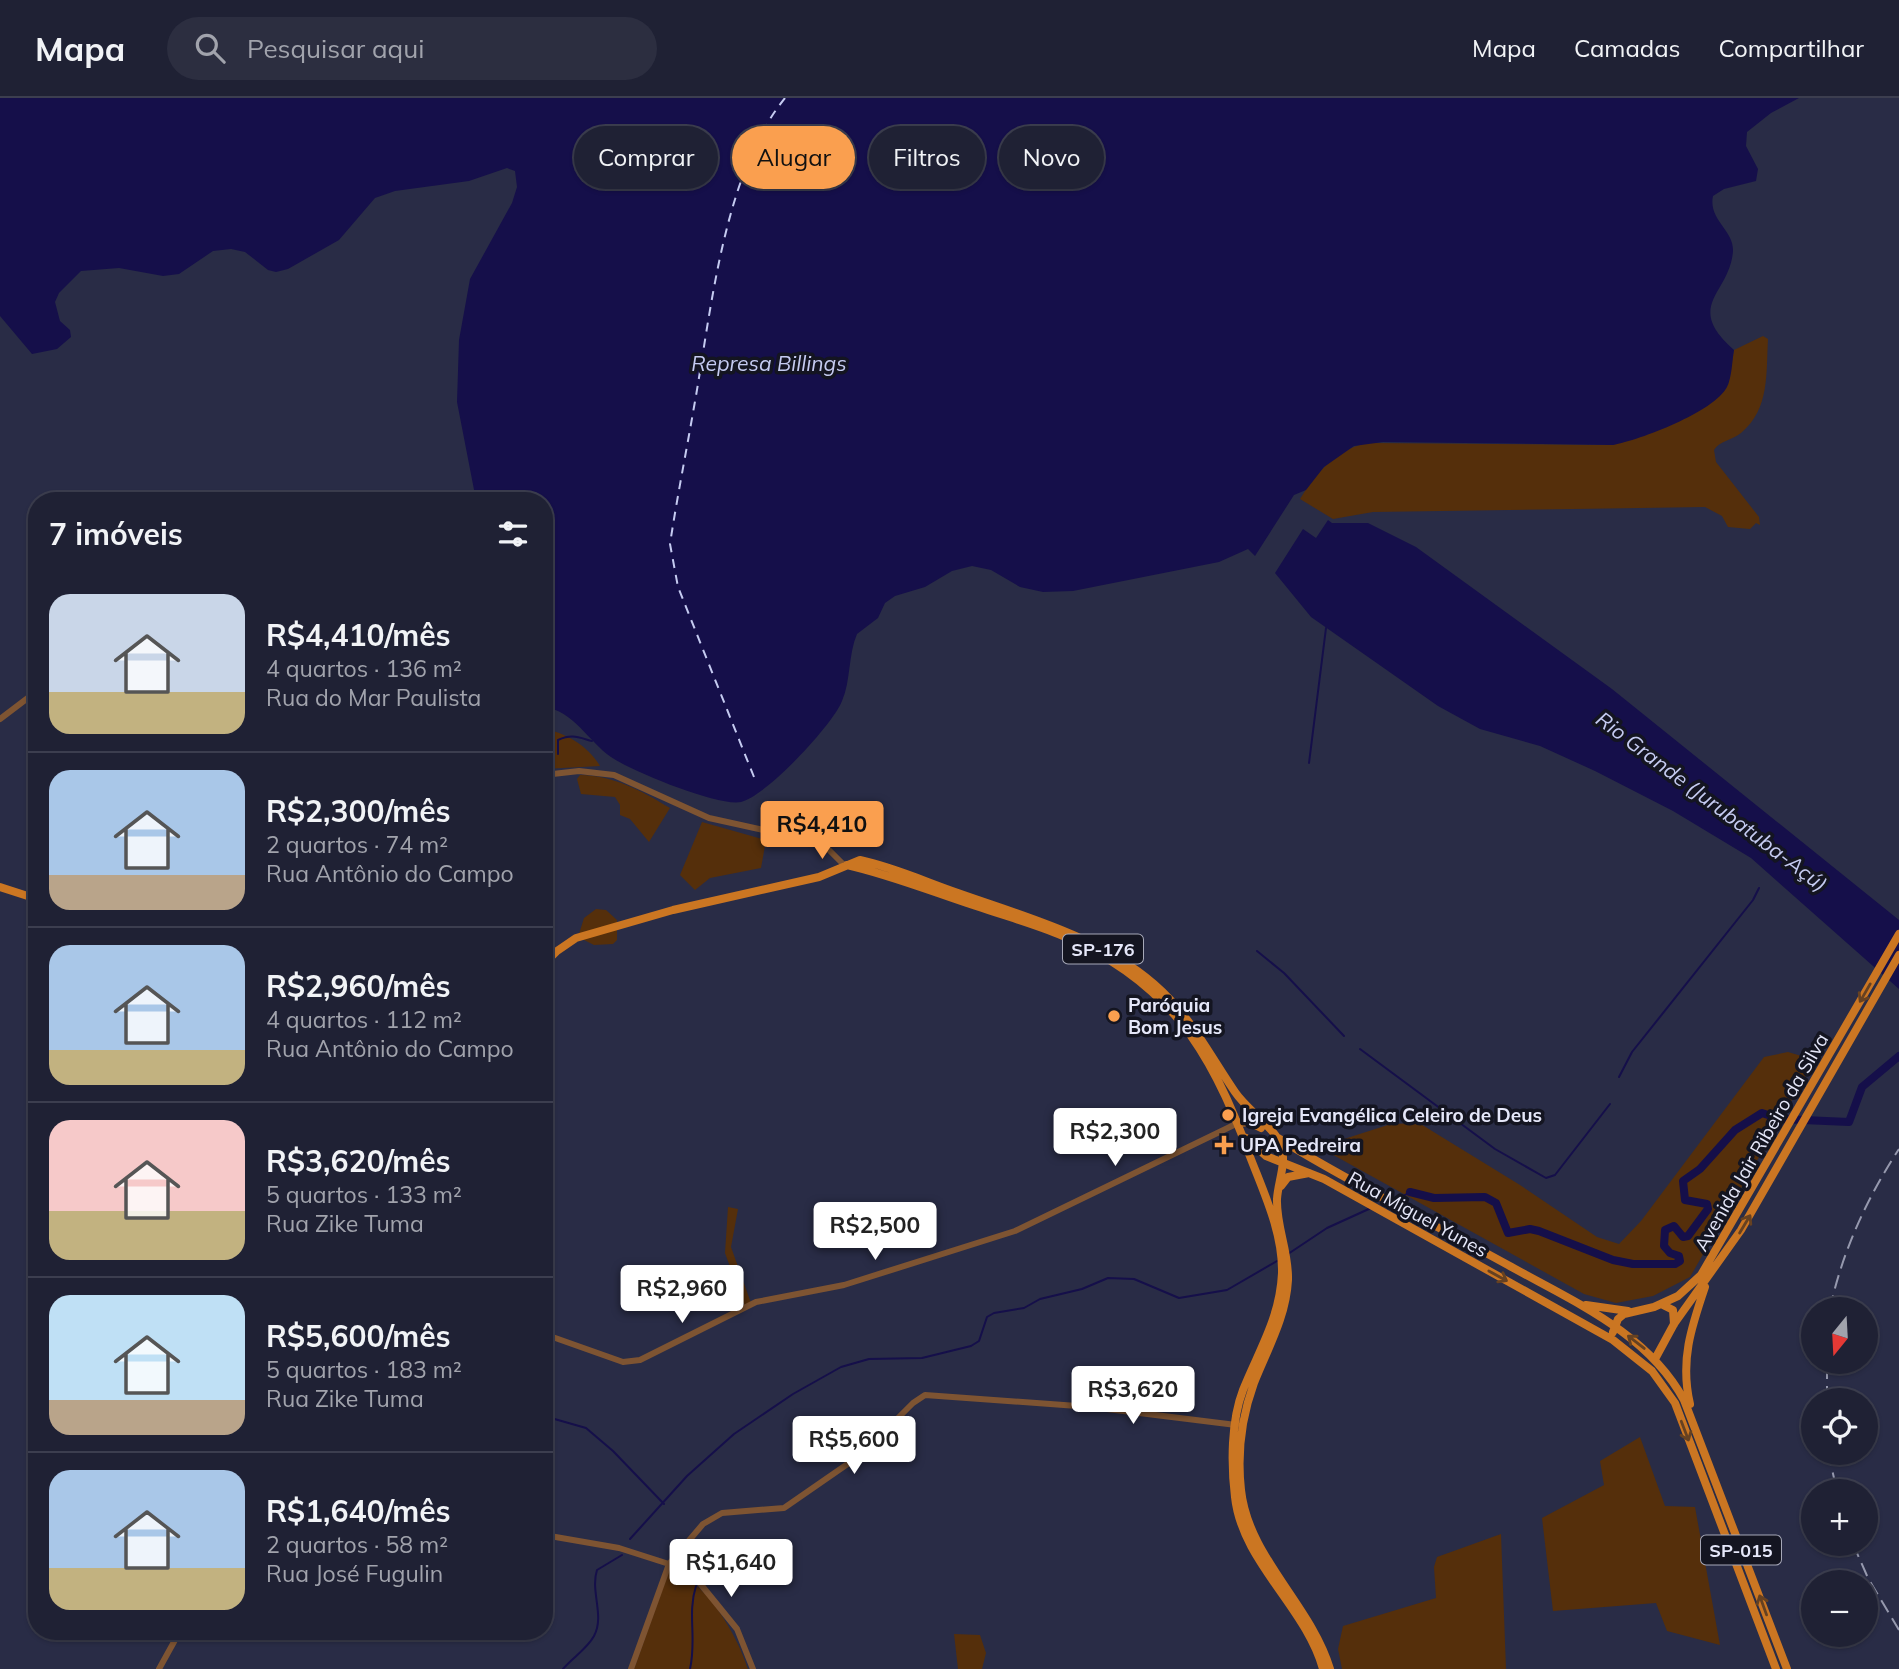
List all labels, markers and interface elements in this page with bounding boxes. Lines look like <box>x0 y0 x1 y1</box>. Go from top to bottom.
search box <box>167 17 657 80</box>
text: Mapa <box>35 28 125 69</box>
icon: search <box>191 29 229 67</box>
text: Pesquisar aqui <box>247 32 424 65</box>
text: Mapa <box>1472 33 1536 63</box>
text: Camadas <box>1574 33 1681 63</box>
text: Compartilhar <box>1719 33 1864 63</box>
chip: Comprar <box>574 126 718 189</box>
chip: Alugar <box>732 126 855 189</box>
chip: Filtros <box>869 126 985 189</box>
chip: Novo <box>999 126 1104 189</box>
water label: Represa Billings <box>691 350 847 376</box>
text: 7 imóveis <box>49 515 183 553</box>
icon: filters <box>494 515 532 553</box>
text: R$4,410/mês <box>266 616 451 654</box>
icon: home <box>105 622 189 706</box>
text: 4 quartos · 136 m² <box>266 654 462 683</box>
text: Rua do Mar Paulista <box>266 683 481 712</box>
water label: Rio Grande (Jurubatuba-Açú) <box>1591 706 1833 896</box>
text: R$2,300/mês <box>266 792 451 830</box>
icon: home <box>105 798 189 882</box>
pin: R$4,410 <box>757 802 887 861</box>
text: R$4,410 <box>777 809 867 838</box>
text: 2 quartos · 74 m² <box>266 830 448 859</box>
text: Rua Antônio do Campo <box>266 859 514 888</box>
road number: SP-176 <box>1063 934 1143 964</box>
text: R$2,960/mês <box>266 967 451 1005</box>
icon: home <box>105 973 189 1057</box>
one-way arrow <box>1858 982 1871 1003</box>
place label: Paróquia Bom Jesus <box>1128 993 1222 1039</box>
text: 4 quartos · 112 m² <box>266 1005 462 1034</box>
marker: Paróquia Bom Jesus <box>1106 1008 1122 1024</box>
street label: Avenida Jair Ribeiro da Silva <box>1689 1029 1833 1255</box>
text: Rua Antônio do Campo <box>266 1034 514 1063</box>
place label: Igreja Evangélica Celeiro de Deus <box>1242 1103 1542 1127</box>
marker: Igreja Evangélica Celeiro de Deus <box>1220 1107 1236 1123</box>
pin: R$2,300 <box>1050 1108 1180 1168</box>
text: R$2,300 <box>1070 1116 1160 1145</box>
place label: UPA Pedreira <box>1240 1133 1361 1157</box>
marker: UPA Pedreira <box>1214 1135 1234 1155</box>
text: R$3,620/mês <box>266 1142 451 1180</box>
icon: home <box>105 1148 189 1232</box>
street label: Rua Miguel Yunes <box>1344 1166 1492 1262</box>
text: 5 quartos · 133 m² <box>266 1180 462 1209</box>
pin: R$2,500 <box>810 1202 940 1262</box>
text: Rua Zike Tuma <box>266 1209 424 1238</box>
text: R$2,500 <box>830 1210 920 1239</box>
one-way arrow <box>1738 1215 1752 1235</box>
pin: R$2,960 <box>617 1266 747 1325</box>
one-way arrow <box>1488 1269 1508 1283</box>
text: R$2,960 <box>637 1273 727 1302</box>
north arrow <box>1801 1297 1878 1374</box>
map controls <box>1801 1297 1878 1647</box>
text: R$5,600/mês <box>266 1317 451 1355</box>
icon: home <box>105 1323 189 1407</box>
one-way arrow <box>1627 1334 1645 1349</box>
text: 5 quartos · 183 m² <box>266 1355 462 1384</box>
pin: R$3,620 <box>1068 1366 1198 1426</box>
text: R$3,620 <box>1088 1374 1178 1403</box>
text: Rua Zike Tuma <box>266 1384 424 1413</box>
button: locate <box>1801 1388 1878 1465</box>
pin: R$5,600 <box>789 1416 919 1476</box>
one-way arrow <box>1680 1419 1692 1441</box>
text: R$5,600 <box>809 1424 899 1453</box>
button: + <box>1801 1479 1878 1556</box>
text: R$1,640/mês <box>266 1492 451 1530</box>
icon: home <box>105 1498 189 1582</box>
text: 2 quartos · 58 m² <box>266 1530 448 1559</box>
road number: SP-015 <box>1701 1535 1781 1564</box>
pin: R$1,640 <box>666 1540 796 1599</box>
text: R$1,640 <box>686 1547 776 1576</box>
text: Rua José Fugulin <box>266 1559 443 1588</box>
button: − <box>1801 1570 1878 1647</box>
one-way arrow <box>1756 1595 1768 1617</box>

